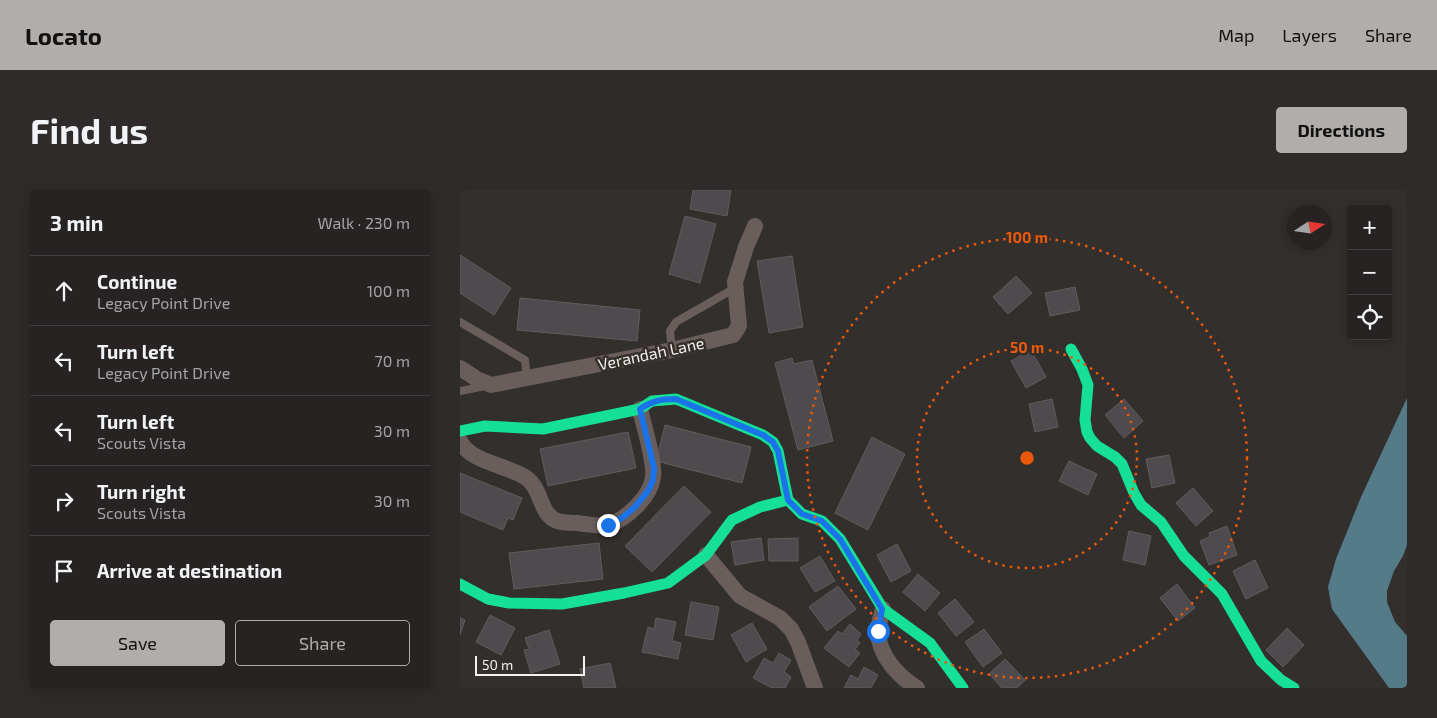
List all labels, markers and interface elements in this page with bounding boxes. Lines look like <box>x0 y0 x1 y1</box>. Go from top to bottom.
text: Locato <box>25 21 102 50</box>
text: Map <box>1218 24 1254 46</box>
text: Layers <box>1282 24 1337 46</box>
text: Share <box>1365 24 1412 46</box>
button: Directions <box>1276 107 1407 153</box>
text: Find us <box>30 109 148 151</box>
north arrow <box>1287 205 1332 250</box>
map controls <box>1347 205 1392 340</box>
button: + <box>1347 205 1392 250</box>
text: 3 min <box>50 210 103 235</box>
text: Walk · 230 m <box>317 213 410 232</box>
text: 100 m <box>1006 228 1048 246</box>
button: − <box>1347 250 1392 295</box>
text: Continue <box>97 270 177 293</box>
icon: ahead <box>50 277 78 305</box>
text: 100 m <box>367 281 410 300</box>
text: Legacy Point Drive <box>97 293 230 312</box>
button: locate <box>1347 295 1392 340</box>
street label: Verandah Lane <box>596 332 706 374</box>
text: 50 m <box>1010 338 1044 356</box>
text: Turn left <box>97 340 174 363</box>
icon: left <box>50 347 78 375</box>
text: 70 m <box>375 351 410 370</box>
text: Legacy Point Drive <box>97 363 230 382</box>
text: Turn left <box>97 410 174 433</box>
icon: left <box>50 417 78 445</box>
text: 30 m <box>374 421 410 440</box>
text: Scouts Vista <box>97 433 186 452</box>
centre of rings <box>1018 449 1036 467</box>
text: Turn right <box>97 480 185 503</box>
icon: right <box>50 487 78 515</box>
text: 30 m <box>374 491 410 510</box>
text: Scouts Vista <box>97 503 186 522</box>
route end <box>597 514 620 537</box>
icon: arrive <box>50 557 78 585</box>
text: Arrive at destination <box>97 559 282 582</box>
button: Save <box>50 620 225 666</box>
button: Share <box>235 620 410 666</box>
route start <box>867 620 890 643</box>
scale bar <box>475 653 585 676</box>
text: 50 m <box>482 656 513 673</box>

